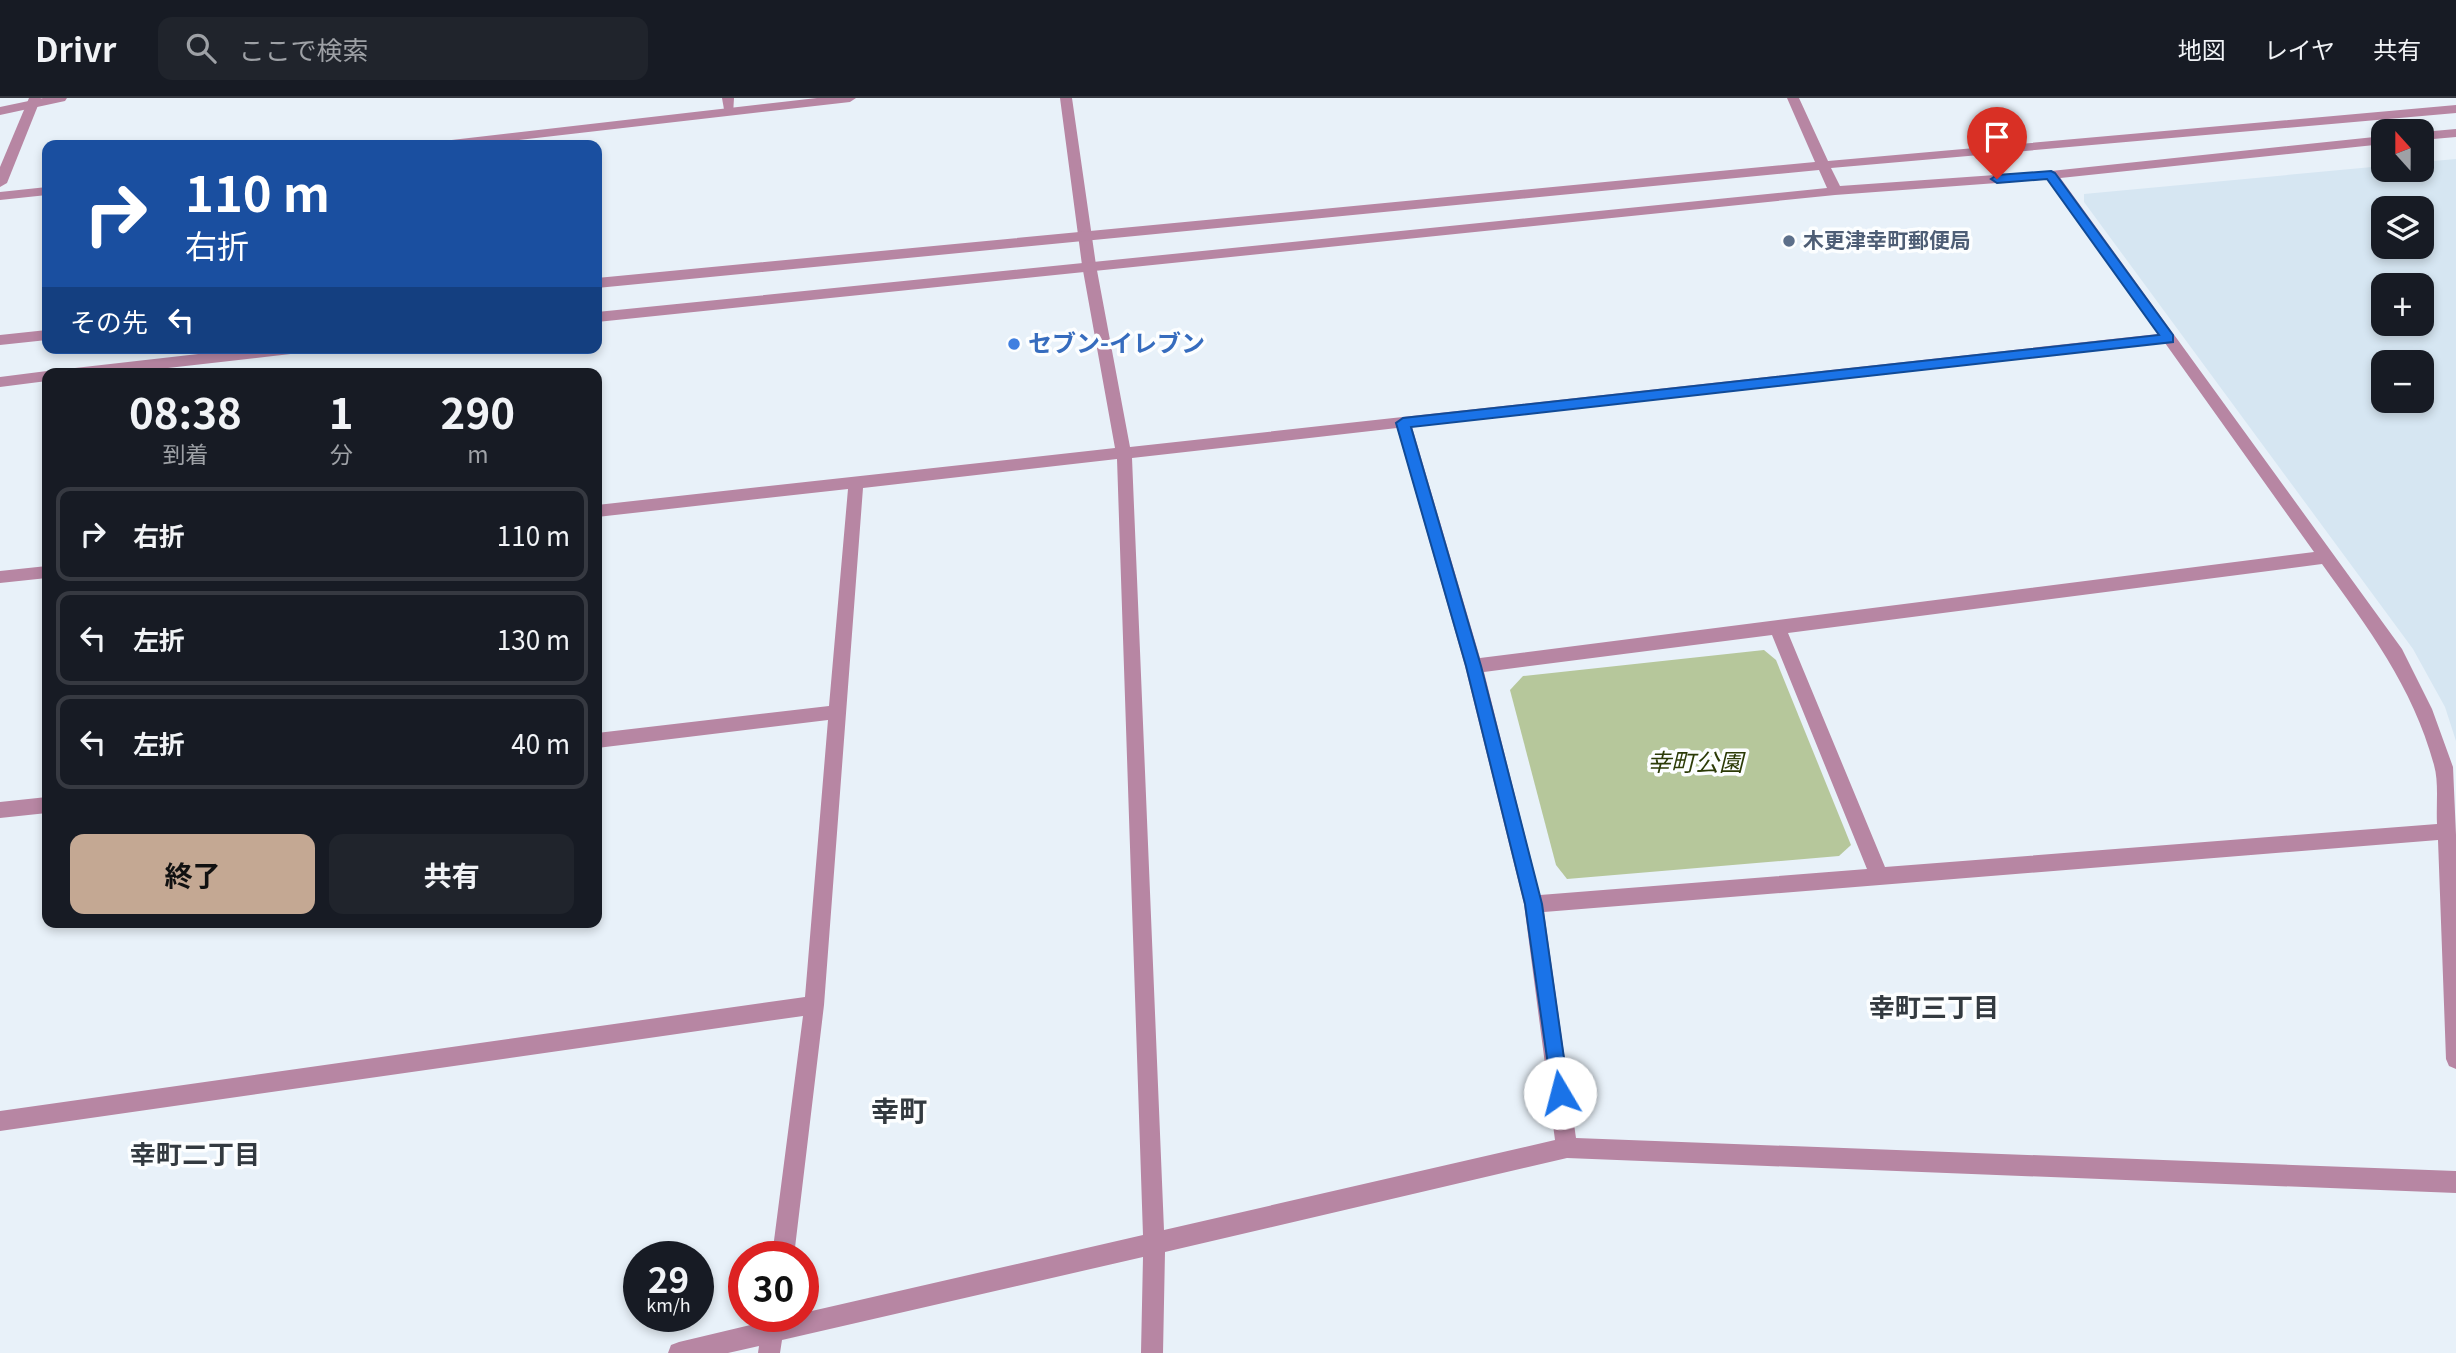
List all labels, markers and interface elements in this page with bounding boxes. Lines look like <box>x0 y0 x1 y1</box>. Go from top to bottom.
search box <box>158 17 648 80</box>
text: Drivr <box>35 24 116 72</box>
icon: search <box>182 29 220 67</box>
text: ここで検索 <box>238 30 368 67</box>
text: 地図 <box>2178 31 2226 66</box>
text: レイヤ <box>2264 31 2335 66</box>
text: 共有 <box>2373 31 2421 66</box>
pin <box>1967 107 2027 179</box>
icon: arrive <box>1978 118 2016 156</box>
north arrow <box>2371 119 2434 182</box>
map controls <box>2371 119 2434 413</box>
text: 110 m <box>185 155 330 226</box>
icon: right <box>70 168 161 259</box>
button: layers <box>2371 196 2434 259</box>
text: 右折 <box>185 221 249 267</box>
place label: 木更津幸町郵便局 <box>1803 224 1971 254</box>
marker: 木更津幸町郵便局 <box>1781 233 1797 249</box>
button: + <box>2371 273 2434 336</box>
icon: left <box>162 301 200 339</box>
text: その先 <box>70 302 148 339</box>
place label: セブン-イレブン <box>1028 324 1205 359</box>
marker: セブン-イレブン <box>1006 336 1022 352</box>
button: − <box>2371 350 2434 413</box>
text: 08:38 <box>129 380 242 441</box>
text: 1 <box>329 380 354 441</box>
text: 290 <box>441 380 515 441</box>
text: 到着 <box>162 436 208 470</box>
text: 分 <box>330 436 353 470</box>
text: m <box>467 436 488 470</box>
icon: right <box>74 515 112 553</box>
text: 右折 <box>133 516 185 553</box>
text: 110 m <box>497 516 570 553</box>
icon: left <box>74 619 112 657</box>
text: 左折 <box>133 620 185 657</box>
text: 130 m <box>497 620 570 657</box>
icon: left <box>74 723 112 761</box>
text: 左折 <box>133 724 185 761</box>
text: 40 m <box>511 724 570 761</box>
park label: 幸町公園 <box>1647 743 1746 778</box>
button: 終了 <box>70 834 315 914</box>
button: 共有 <box>329 834 574 914</box>
district label: 幸町三丁目 <box>1869 987 1999 1024</box>
position arrow <box>1523 1056 1597 1130</box>
district label: 幸町 <box>871 1089 927 1129</box>
district label: 幸町二丁目 <box>130 1134 260 1171</box>
speed limit sign: 30 <box>728 1241 819 1332</box>
text: 29 <box>648 1252 689 1303</box>
text: km/h <box>646 1291 691 1317</box>

